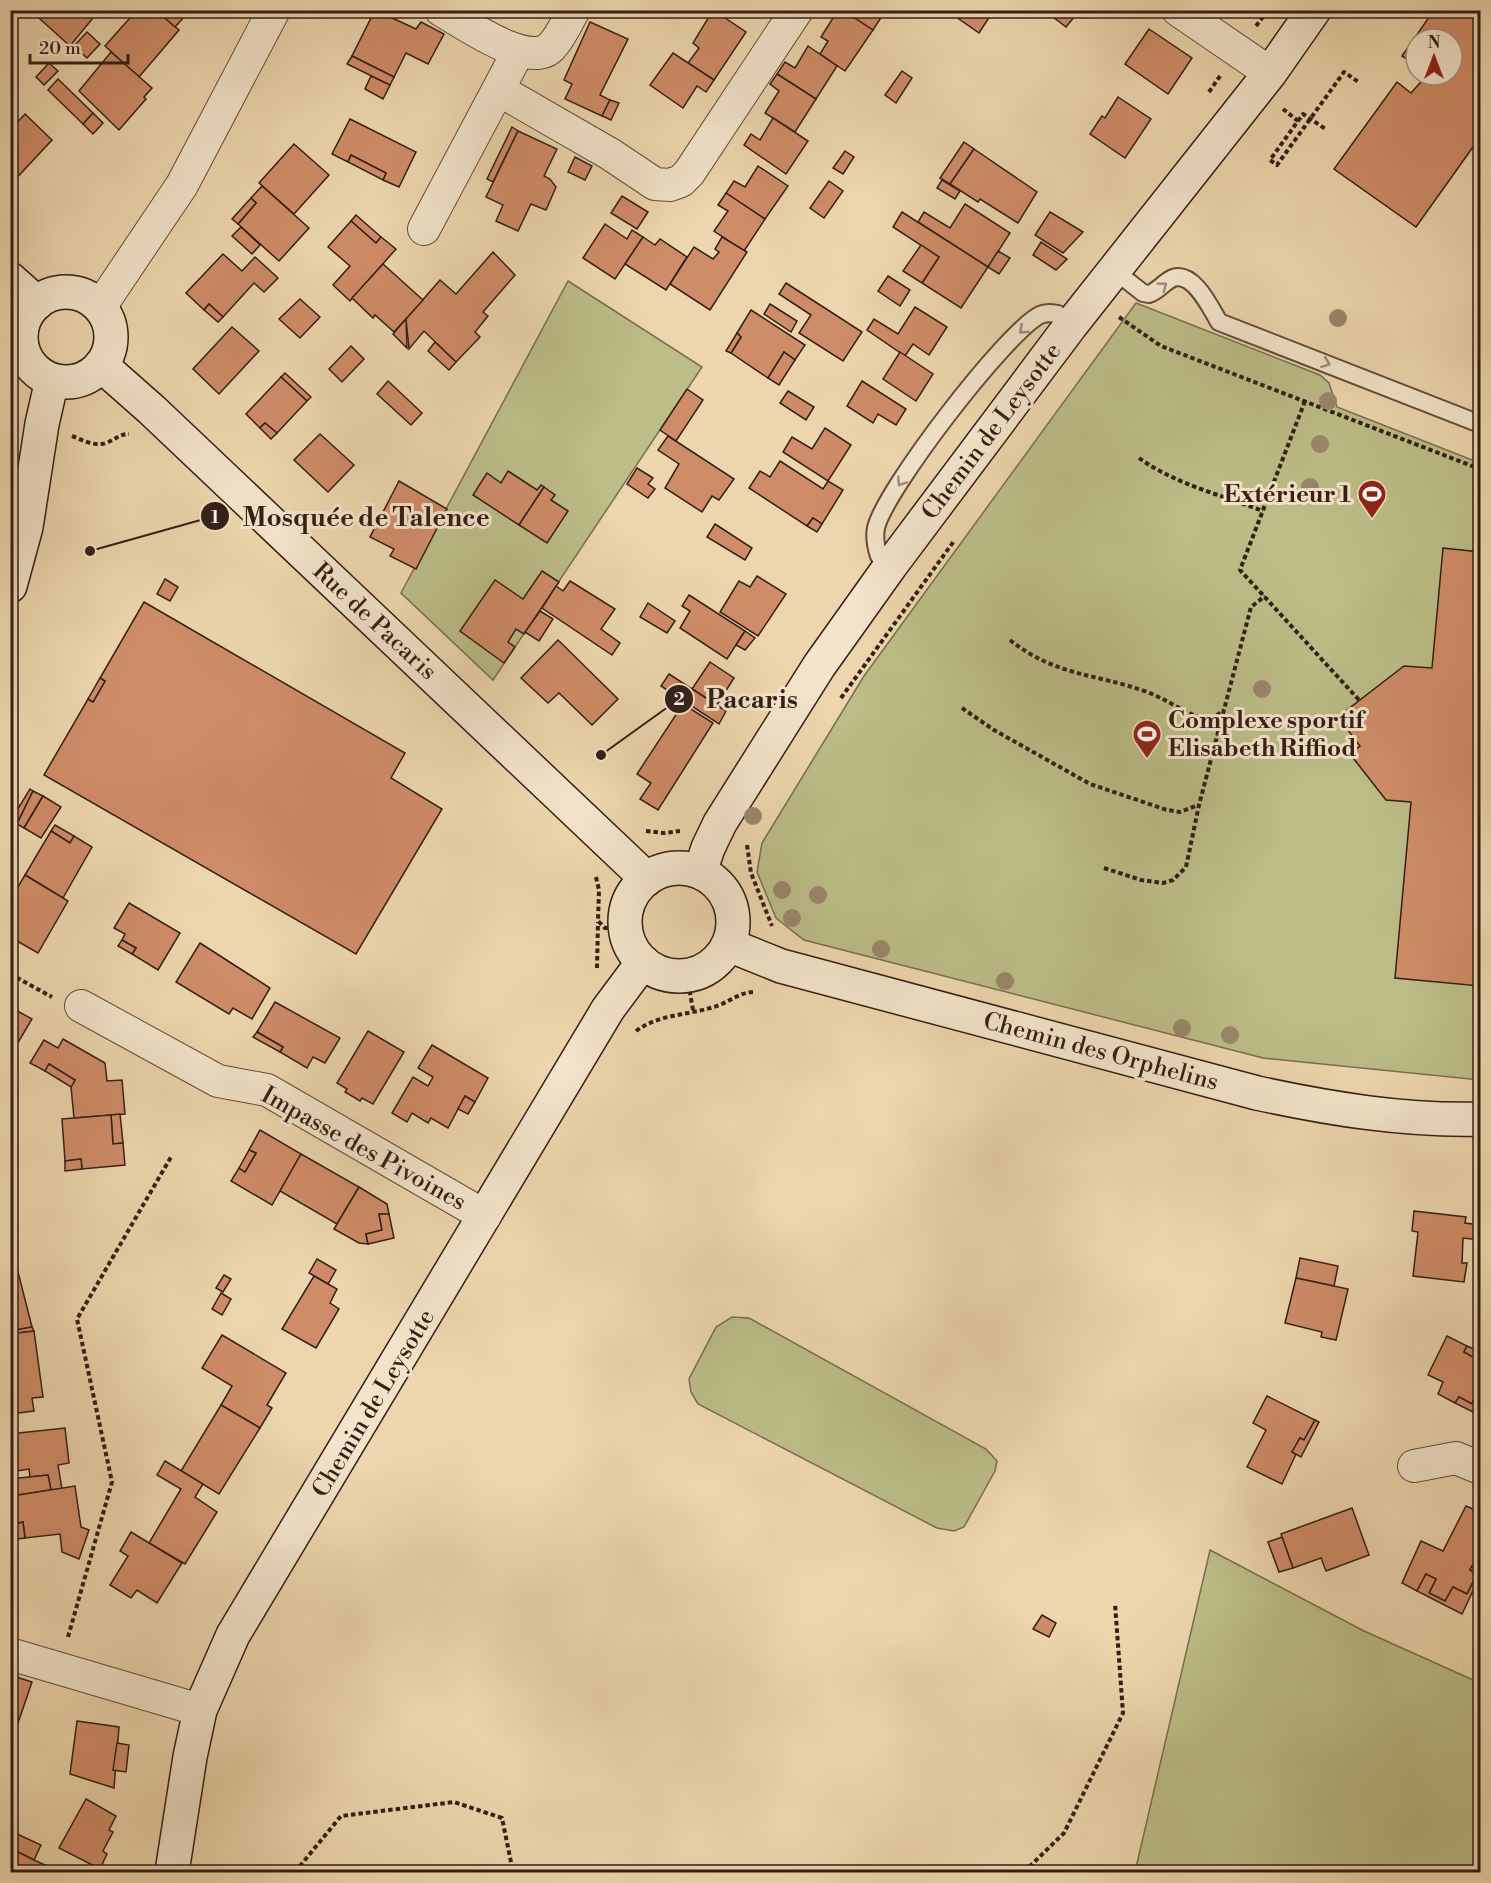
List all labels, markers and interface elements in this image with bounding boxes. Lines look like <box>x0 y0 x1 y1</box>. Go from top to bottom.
scale bar <box>30 27 128 65</box>
north arrow <box>1404 27 1464 87</box>
text: N <box>1428 33 1441 53</box>
text: 20 m <box>39 37 81 60</box>
one-way arrow <box>1156 282 1167 293</box>
one-way arrow <box>1019 323 1029 334</box>
street label: Chemin de Leysotte <box>915 337 1068 526</box>
one-way arrow <box>1319 356 1330 368</box>
one-way arrow <box>898 476 909 487</box>
sports icon: Extérieur 1 <box>1356 478 1388 520</box>
place label: Extérieur 1 <box>1224 480 1351 510</box>
callout: Mosquée de Talence <box>200 494 502 538</box>
text: Mosquée de Talence <box>242 502 490 534</box>
text: 1 <box>211 506 220 529</box>
street label: Rue de Pacaris <box>306 557 443 687</box>
callout: Pacaris <box>664 677 809 721</box>
text: Pacaris <box>706 684 798 716</box>
text: 2 <box>673 688 685 711</box>
place label: Complexe sportif Elisabeth Riffiod <box>1168 706 1366 764</box>
sports icon: Complexe sportif Elisabeth Riffiod <box>1131 718 1163 760</box>
street label: Chemin des Orphelins <box>980 1006 1222 1098</box>
street label: Impasse des Pivoines <box>256 1080 471 1218</box>
street label: Chemin de Leysotte <box>306 1304 442 1503</box>

